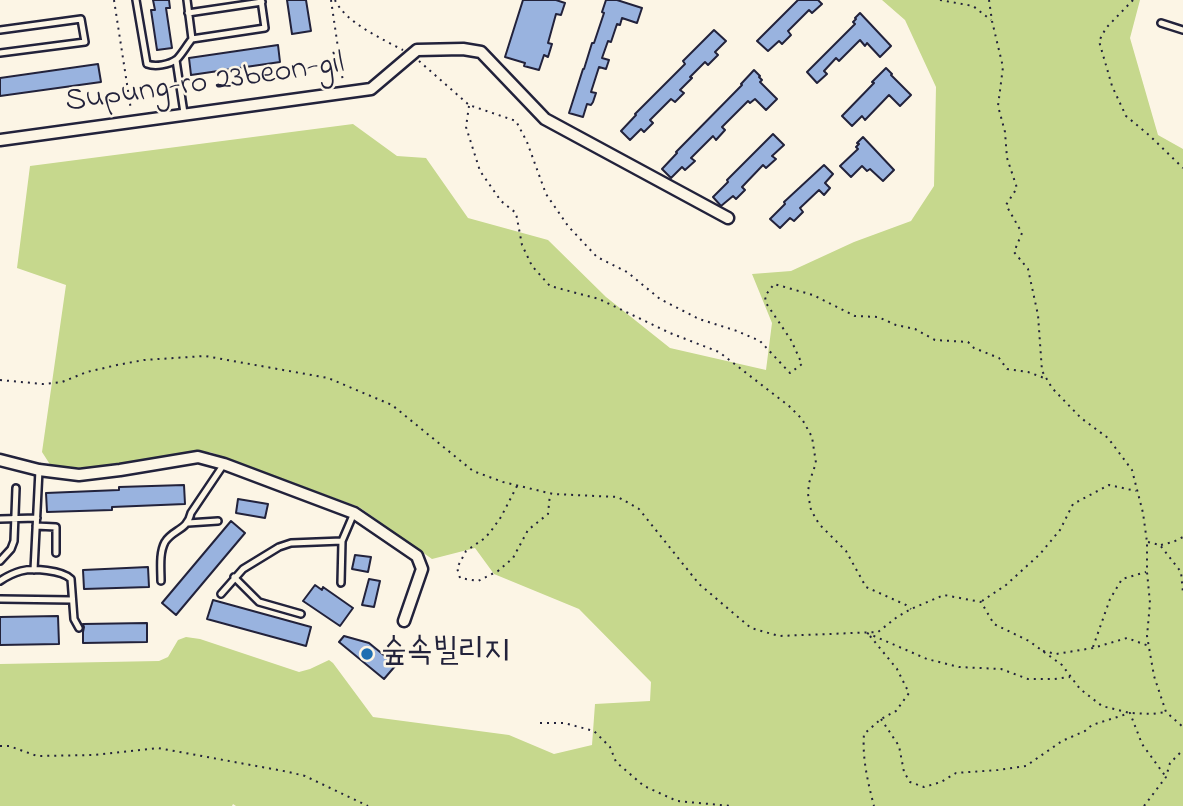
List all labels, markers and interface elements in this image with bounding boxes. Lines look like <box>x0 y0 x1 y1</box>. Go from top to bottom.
street label: Supung-ro 23beon-gil <box>63 46 347 124</box>
place label: 숲속빌리지 <box>381 635 510 673</box>
marker: 숲속빌리지 <box>359 646 375 662</box>

